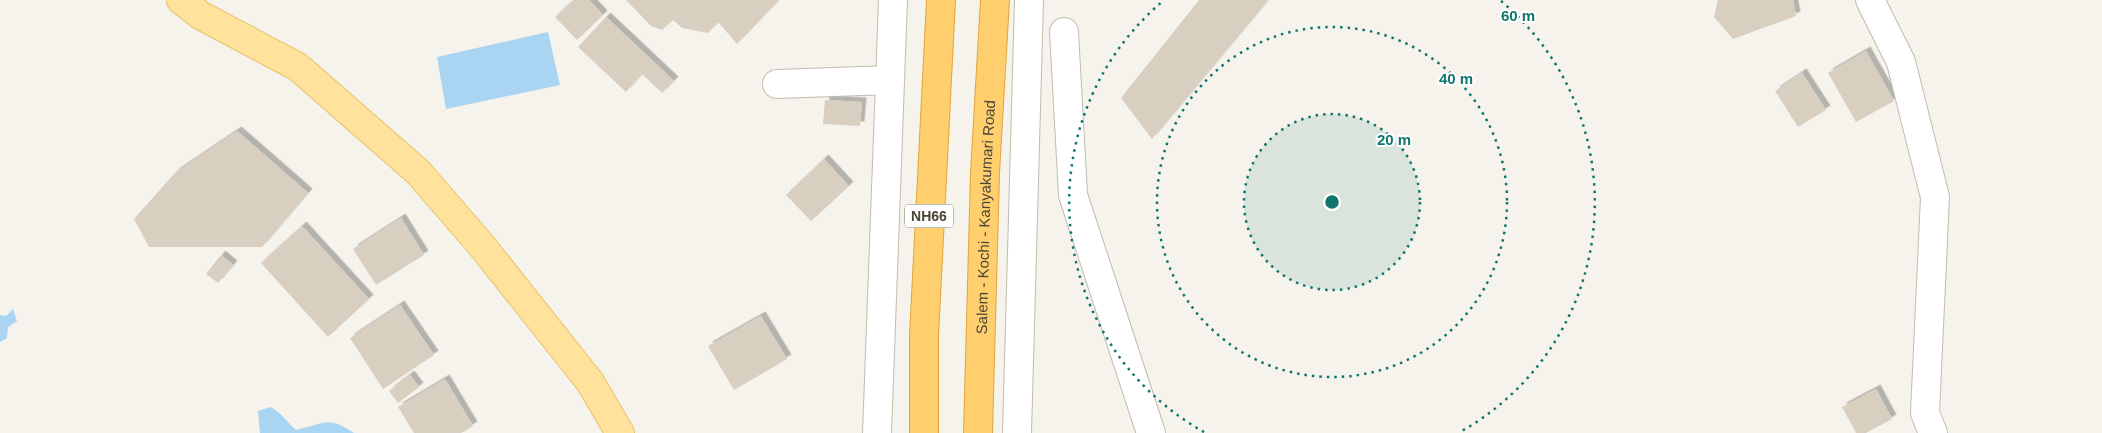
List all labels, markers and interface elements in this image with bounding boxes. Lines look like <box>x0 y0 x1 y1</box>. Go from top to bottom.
text: 60 m <box>1501 7 1535 24</box>
text: 40 m <box>1439 70 1473 87</box>
street label: Salem - Kochi - Kanyakumari Road <box>972 100 998 334</box>
text: 20 m <box>1377 131 1411 148</box>
centre of rings <box>1323 193 1341 211</box>
road number: NH66 <box>905 205 953 228</box>

